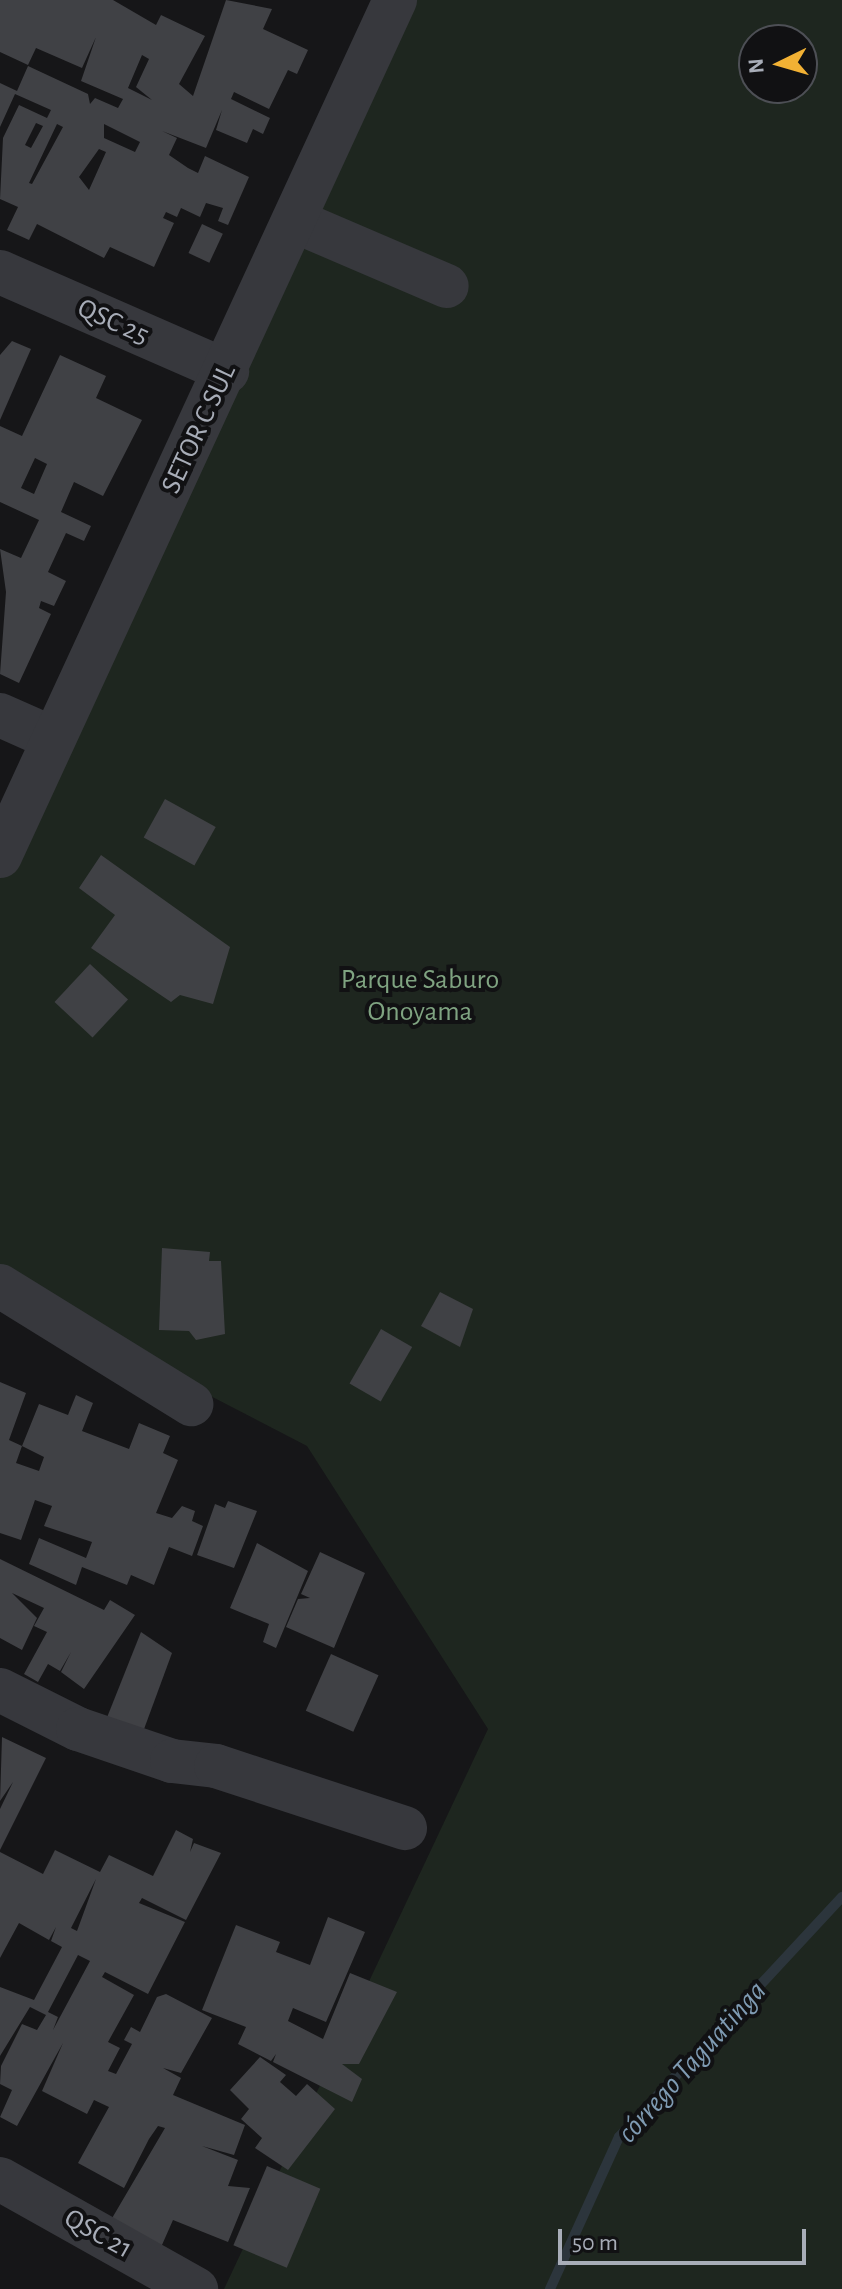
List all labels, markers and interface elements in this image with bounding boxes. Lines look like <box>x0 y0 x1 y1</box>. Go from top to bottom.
north arrow <box>738 24 818 104</box>
text: N <box>744 57 768 75</box>
street label: QSC 25 <box>72 291 154 353</box>
street label: SETOR C SUL <box>154 359 244 499</box>
park label: Parque Saburo Onoyama <box>341 963 499 1029</box>
water label: córrego Taguatinga <box>610 1973 774 2151</box>
street label: QSC 21 <box>58 2202 138 2266</box>
scale bar <box>562 2213 810 2263</box>
text: 50 m <box>572 2231 618 2255</box>

